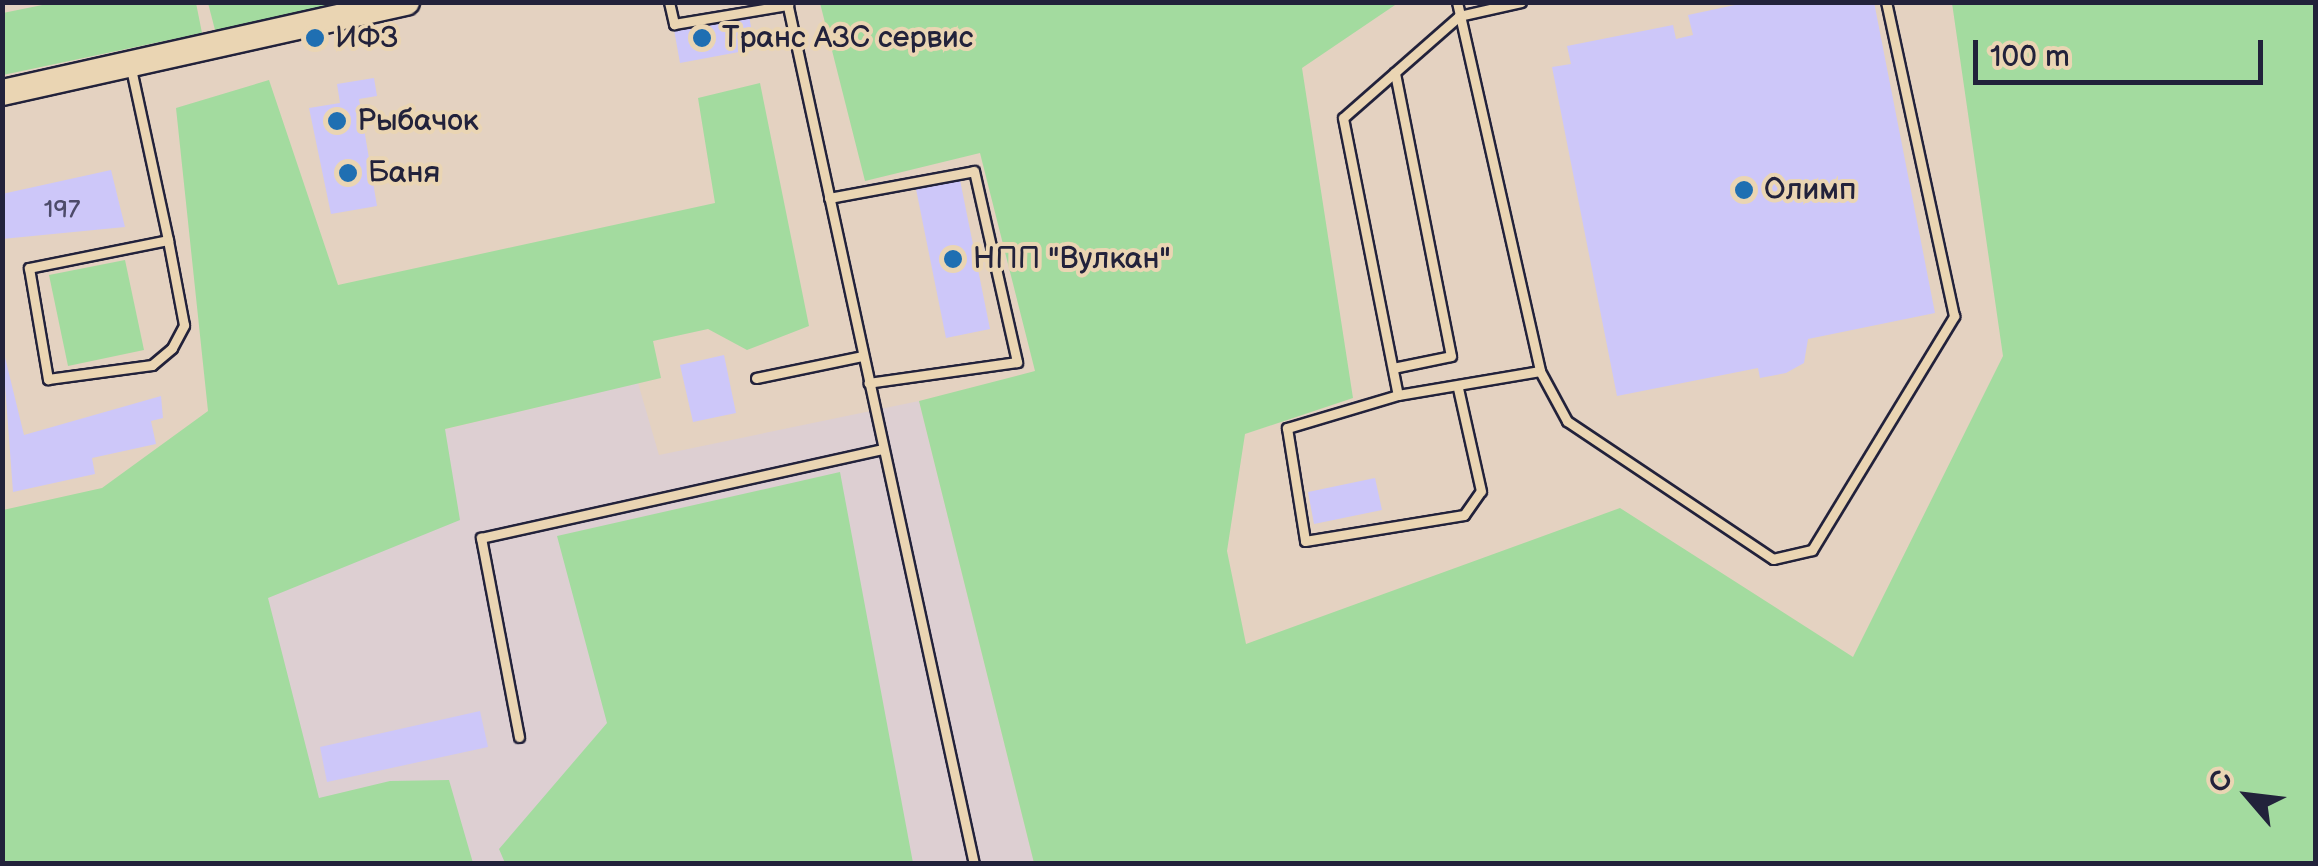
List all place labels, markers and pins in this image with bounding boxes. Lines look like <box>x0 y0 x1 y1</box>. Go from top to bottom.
place label: ИФЗ <box>335 20 398 56</box>
place label: Транс АЗС сервис <box>722 20 974 56</box>
marker: ИФЗ <box>304 27 326 49</box>
marker: Транс АЗС сервис <box>691 27 713 49</box>
place label: Рыбачок <box>357 103 479 139</box>
marker: Рыбачок <box>326 110 348 132</box>
place label: Баня <box>368 155 440 191</box>
marker: Баня <box>337 162 359 184</box>
place label: Олимп <box>1764 172 1856 208</box>
marker: Олимп <box>1733 179 1755 201</box>
place label: НПП "Вулкан" <box>973 241 1171 277</box>
marker: НПП "Вулкан" <box>942 248 964 270</box>

